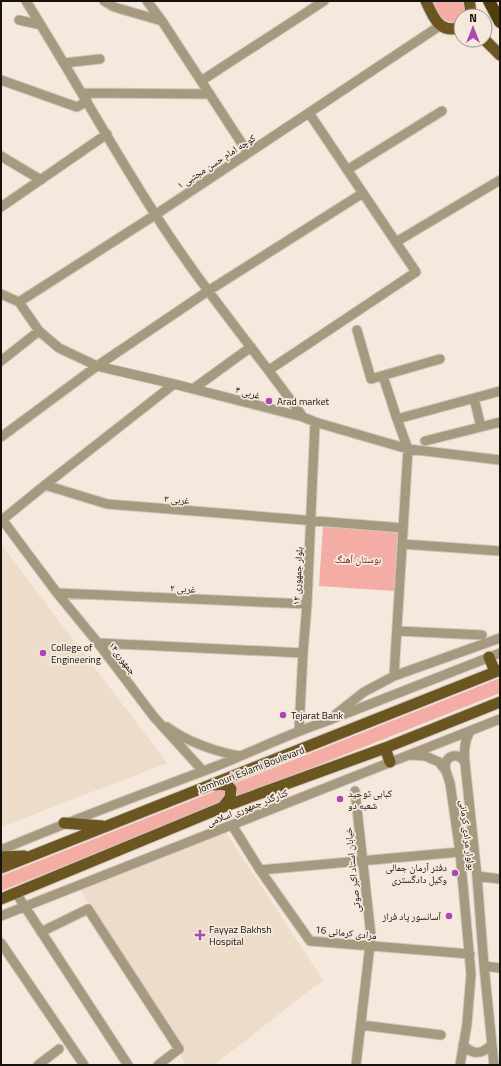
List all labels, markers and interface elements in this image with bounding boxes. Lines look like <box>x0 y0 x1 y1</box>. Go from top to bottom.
north arrow <box>453 8 493 48</box>
text: N <box>469 10 477 26</box>
street label: کوچه امام حسن مجتبی ۱ <box>174 130 258 192</box>
street label: ۴ غربی <box>234 382 262 403</box>
place label: Arad market <box>277 394 329 409</box>
marker: Arad market <box>264 396 274 406</box>
street label: ۳ غربی <box>164 491 190 508</box>
street label: بلوار جمهوری ۱۲ <box>288 546 307 606</box>
park label: بوستان آهنگ <box>335 552 381 567</box>
street label: ۲ غربی <box>170 580 196 597</box>
street label: جمهوری۱۴ <box>105 639 140 678</box>
place label: College of Engineering <box>51 640 101 667</box>
marker: College of Engineering <box>38 648 48 658</box>
place label: Tejarat Bank <box>291 708 343 723</box>
marker: Tejarat Bank <box>278 710 288 720</box>
street label: Jomhouri Eslami Boulevard <box>196 742 307 797</box>
street label: کنارگذر جمهوری اسلامی <box>204 785 290 830</box>
place label: کبابی توحید شعبه دو <box>348 786 392 813</box>
marker: کبابی توحید شعبه دو <box>335 794 345 804</box>
street label: بولوار مرادی کرمانی <box>456 799 479 871</box>
street label: خیابان استاد اکبر صوتی <box>340 826 364 913</box>
place label: دفتر آرمان جمالی وکیل دادگستری <box>385 860 447 887</box>
marker: دفتر آرمان جمالی وکیل دادگستری <box>450 868 460 878</box>
place label: آسانسور پاد فراز <box>382 909 441 924</box>
marker: آسانسور پاد فراز <box>444 911 454 921</box>
place label: Fayyaz Bakhsh Hospital <box>209 922 272 949</box>
street label: مرادی کرمانی 16 <box>314 922 378 943</box>
marker: Fayyaz Bakhsh Hospital <box>194 929 206 941</box>

